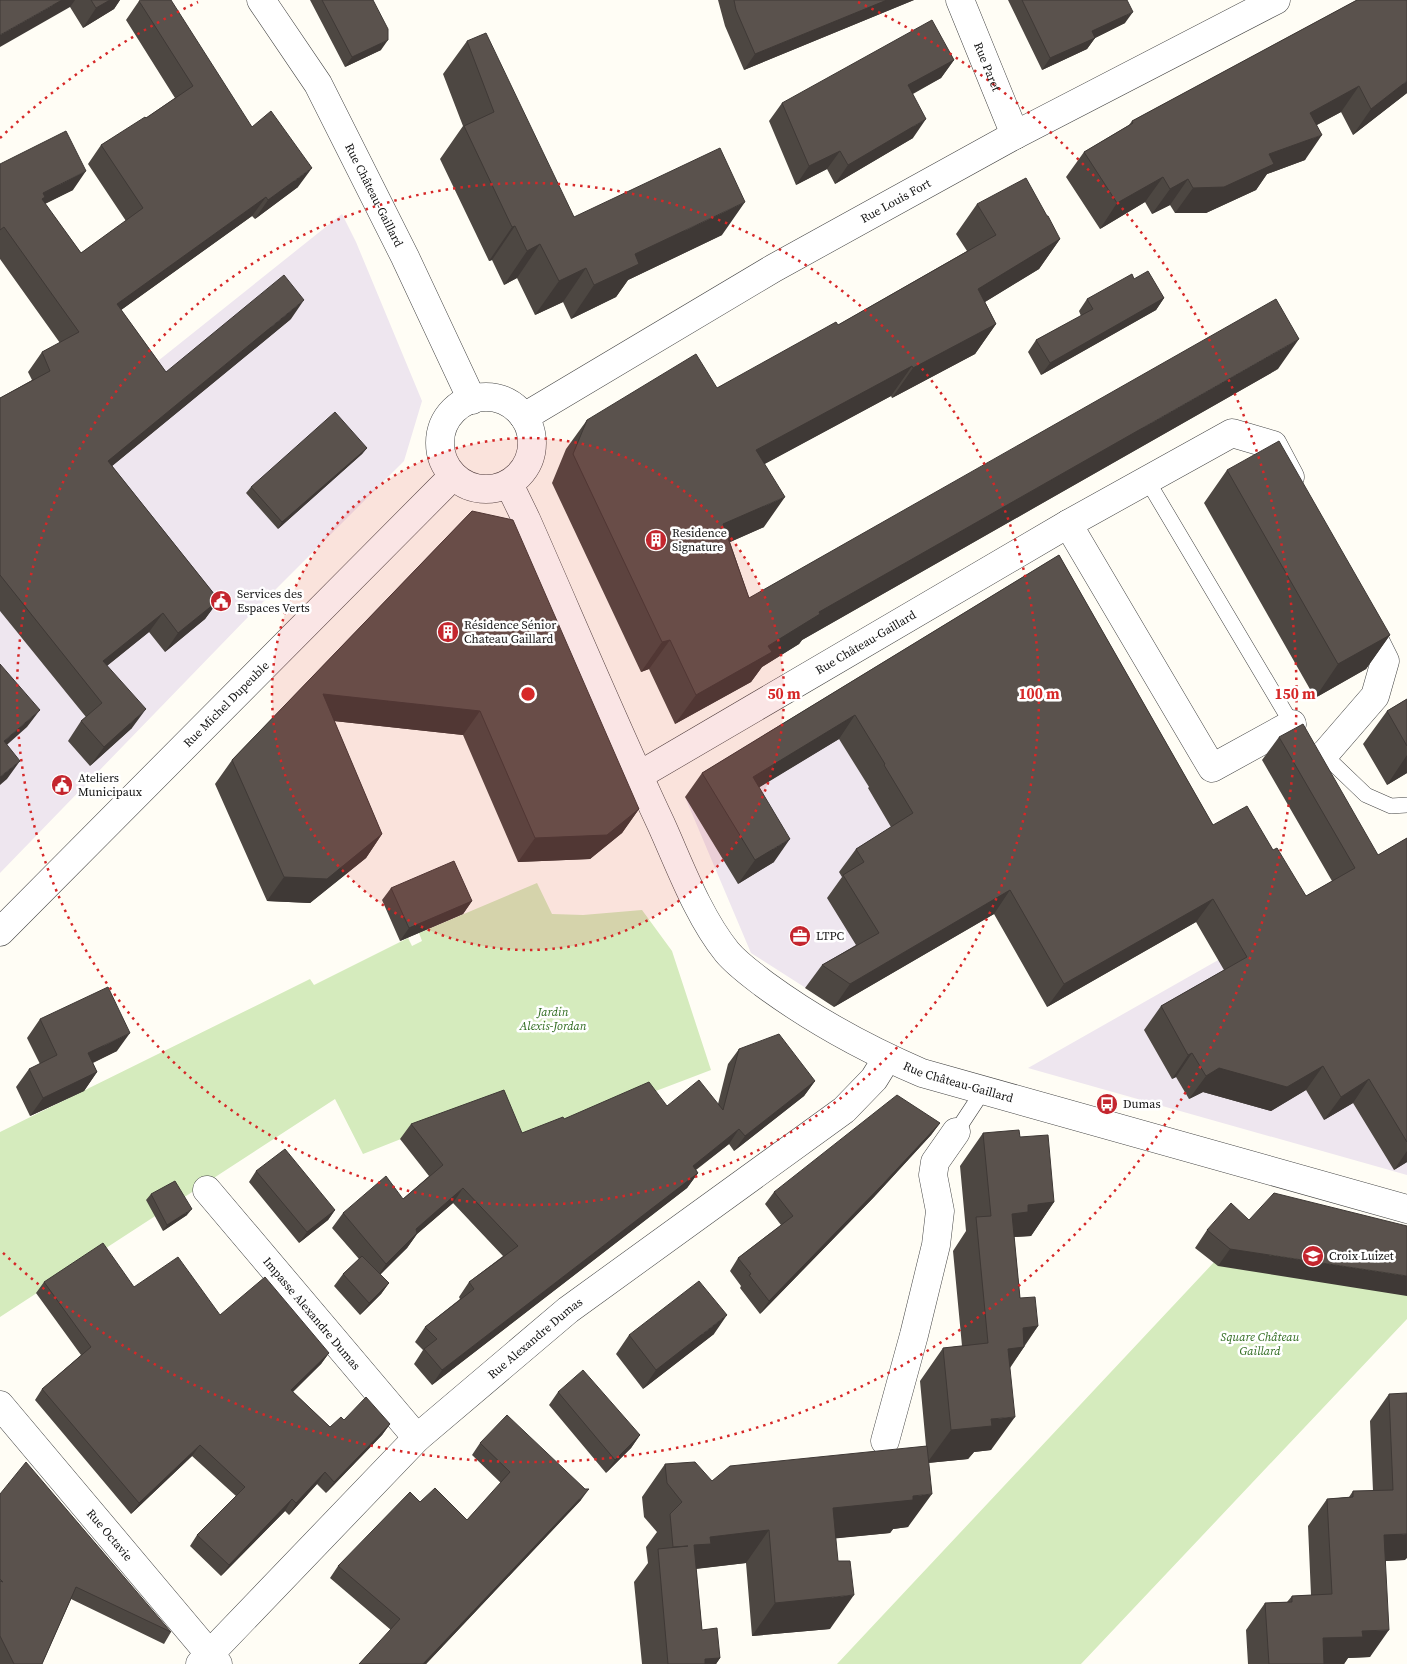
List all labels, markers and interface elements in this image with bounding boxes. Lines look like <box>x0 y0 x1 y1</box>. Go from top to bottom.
street label: Rue Paret <box>970 40 1004 94</box>
street label: Rue Château-Gaillard <box>341 141 407 250</box>
street label: Rue Louis Fort <box>858 175 934 227</box>
place label: Residence Signature <box>672 525 727 555</box>
building icon: Residence Signature <box>644 528 668 552</box>
place label: Services des Espaces Verts <box>237 586 310 616</box>
public building icon: Services des Espaces Verts <box>209 589 233 613</box>
street label: Rue Château-Gaillard <box>813 607 919 678</box>
place label: Résidence Sénior Chateau Gaillard <box>464 617 556 647</box>
building icon: Résidence Sénior Chateau Gaillard <box>436 620 460 644</box>
street label: Rue Michel Dupeuble <box>180 658 273 751</box>
text: 50 m <box>767 683 801 704</box>
text: 100 m <box>1018 683 1060 704</box>
text: 150 m <box>1274 683 1316 704</box>
centre of rings <box>519 685 537 703</box>
place label: Ateliers Municipaux <box>78 770 143 800</box>
public building icon: Ateliers Municipaux <box>50 773 74 797</box>
office icon: LTPC <box>788 924 812 948</box>
place label: LTPC <box>816 928 845 944</box>
park label: Jardin Alexis-Jordan <box>519 1004 587 1034</box>
street label: Rue Château-Gaillard <box>901 1058 1015 1106</box>
bus stop icon: Dumas <box>1095 1092 1119 1116</box>
place label: Dumas <box>1123 1096 1161 1112</box>
school or university icon: Croix Luizet <box>1301 1244 1325 1268</box>
place label: Croix Luizet <box>1329 1248 1394 1264</box>
street label: Impasse Alexandre Dumas <box>259 1254 364 1373</box>
street label: Rue Alexandre Dumas <box>484 1294 586 1383</box>
park label: Square Château Gaillard <box>1221 1329 1300 1359</box>
street label: Rue Octavie <box>83 1506 136 1564</box>

